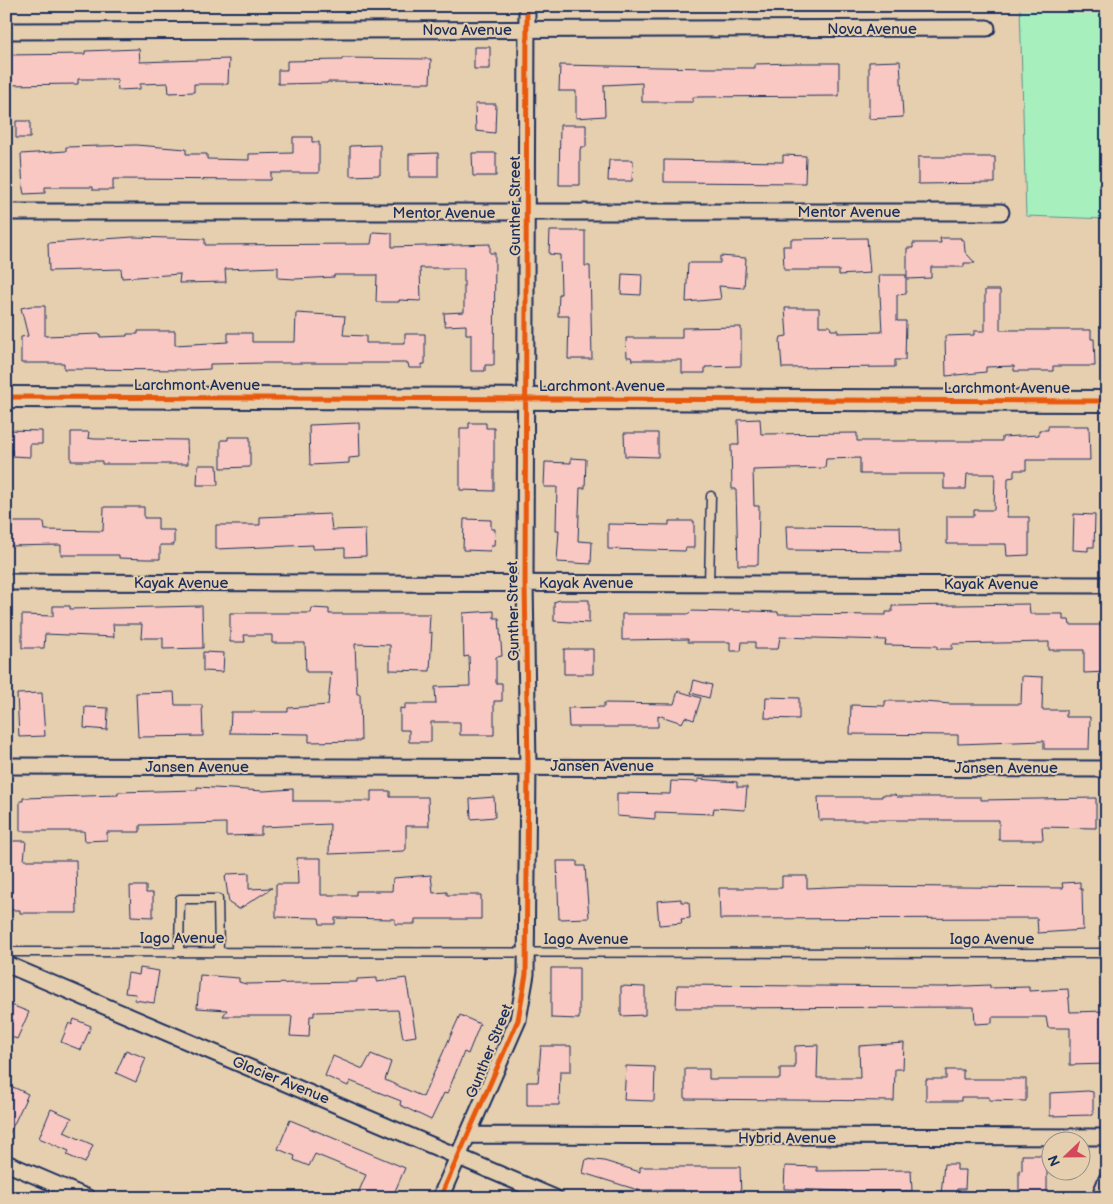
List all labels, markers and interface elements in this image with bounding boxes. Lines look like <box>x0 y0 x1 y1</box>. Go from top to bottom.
street label: Nova Avenue <box>827 20 917 39</box>
street label: Nova Avenue <box>422 21 512 40</box>
street label: Gunther Street <box>506 155 525 256</box>
street label: Mentor Avenue <box>798 203 900 222</box>
street label: Mentor Avenue <box>393 204 495 223</box>
street label: Larchmont Avenue <box>134 376 260 395</box>
street label: Larchmont Avenue <box>539 377 665 396</box>
street label: Larchmont Avenue <box>944 379 1070 398</box>
street label: Gunther Street <box>503 560 524 661</box>
street label: Kayak Avenue <box>134 574 228 593</box>
street label: Kayak Avenue <box>539 574 633 593</box>
street label: Kayak Avenue <box>944 575 1038 594</box>
street label: Jansen Avenue <box>550 757 654 776</box>
street label: Jansen Avenue <box>145 758 249 777</box>
street label: Jansen Avenue <box>954 759 1058 778</box>
street label: Iago Avenue <box>140 929 224 948</box>
street label: Iago Avenue <box>544 930 628 949</box>
street label: Iago Avenue <box>950 930 1034 949</box>
street label: Gunther Street <box>462 1001 517 1101</box>
street label: Glacier Avenue <box>229 1052 332 1109</box>
street label: Hybrid Avenue <box>738 1129 836 1148</box>
north arrow <box>1040 1132 1090 1182</box>
text: N <box>1045 1153 1064 1169</box>

